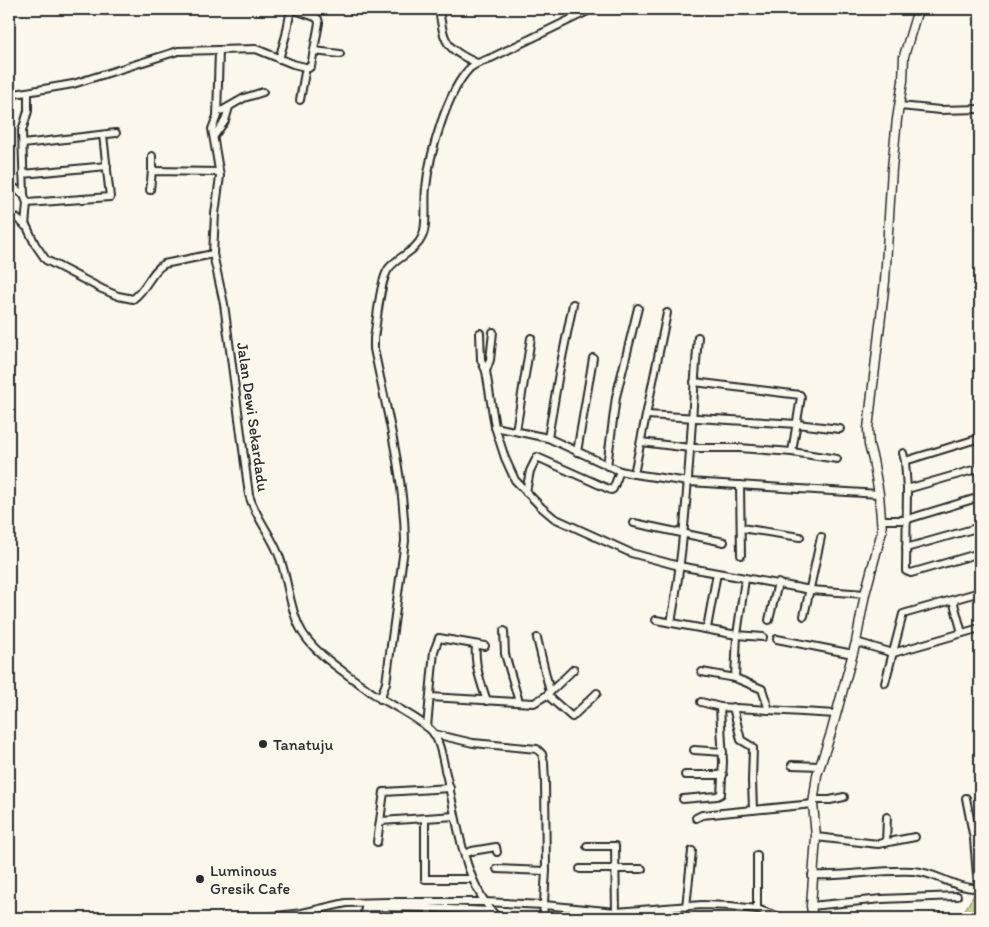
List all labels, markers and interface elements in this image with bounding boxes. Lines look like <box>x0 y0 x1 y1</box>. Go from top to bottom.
street label: Jalan Dewi Sekardadu <box>233 341 273 493</box>
place label: Tanatuju <box>273 735 333 754</box>
marker: Tanatuju <box>257 738 269 750</box>
place label: Luminous Gresik Cafe <box>210 861 290 898</box>
marker: Luminous Gresik Cafe <box>194 873 206 885</box>

